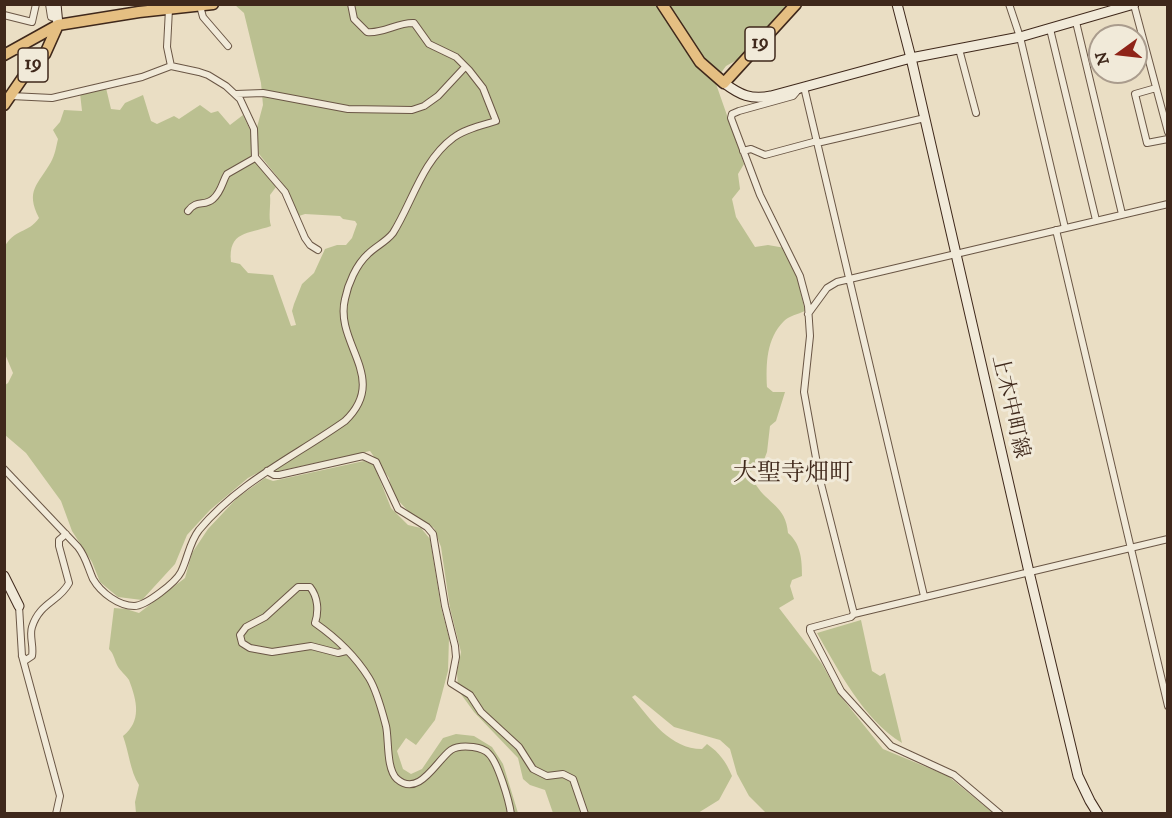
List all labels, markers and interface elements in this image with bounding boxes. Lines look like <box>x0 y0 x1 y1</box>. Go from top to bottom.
north arrow <box>1088 24 1148 84</box>
road number: 19 <box>745 27 775 61</box>
road number: 19 <box>18 48 48 82</box>
text: N <box>1091 49 1114 67</box>
street label: 上木中町線 <box>985 353 1033 461</box>
district label: 大聖寺畑町 <box>733 461 853 489</box>

